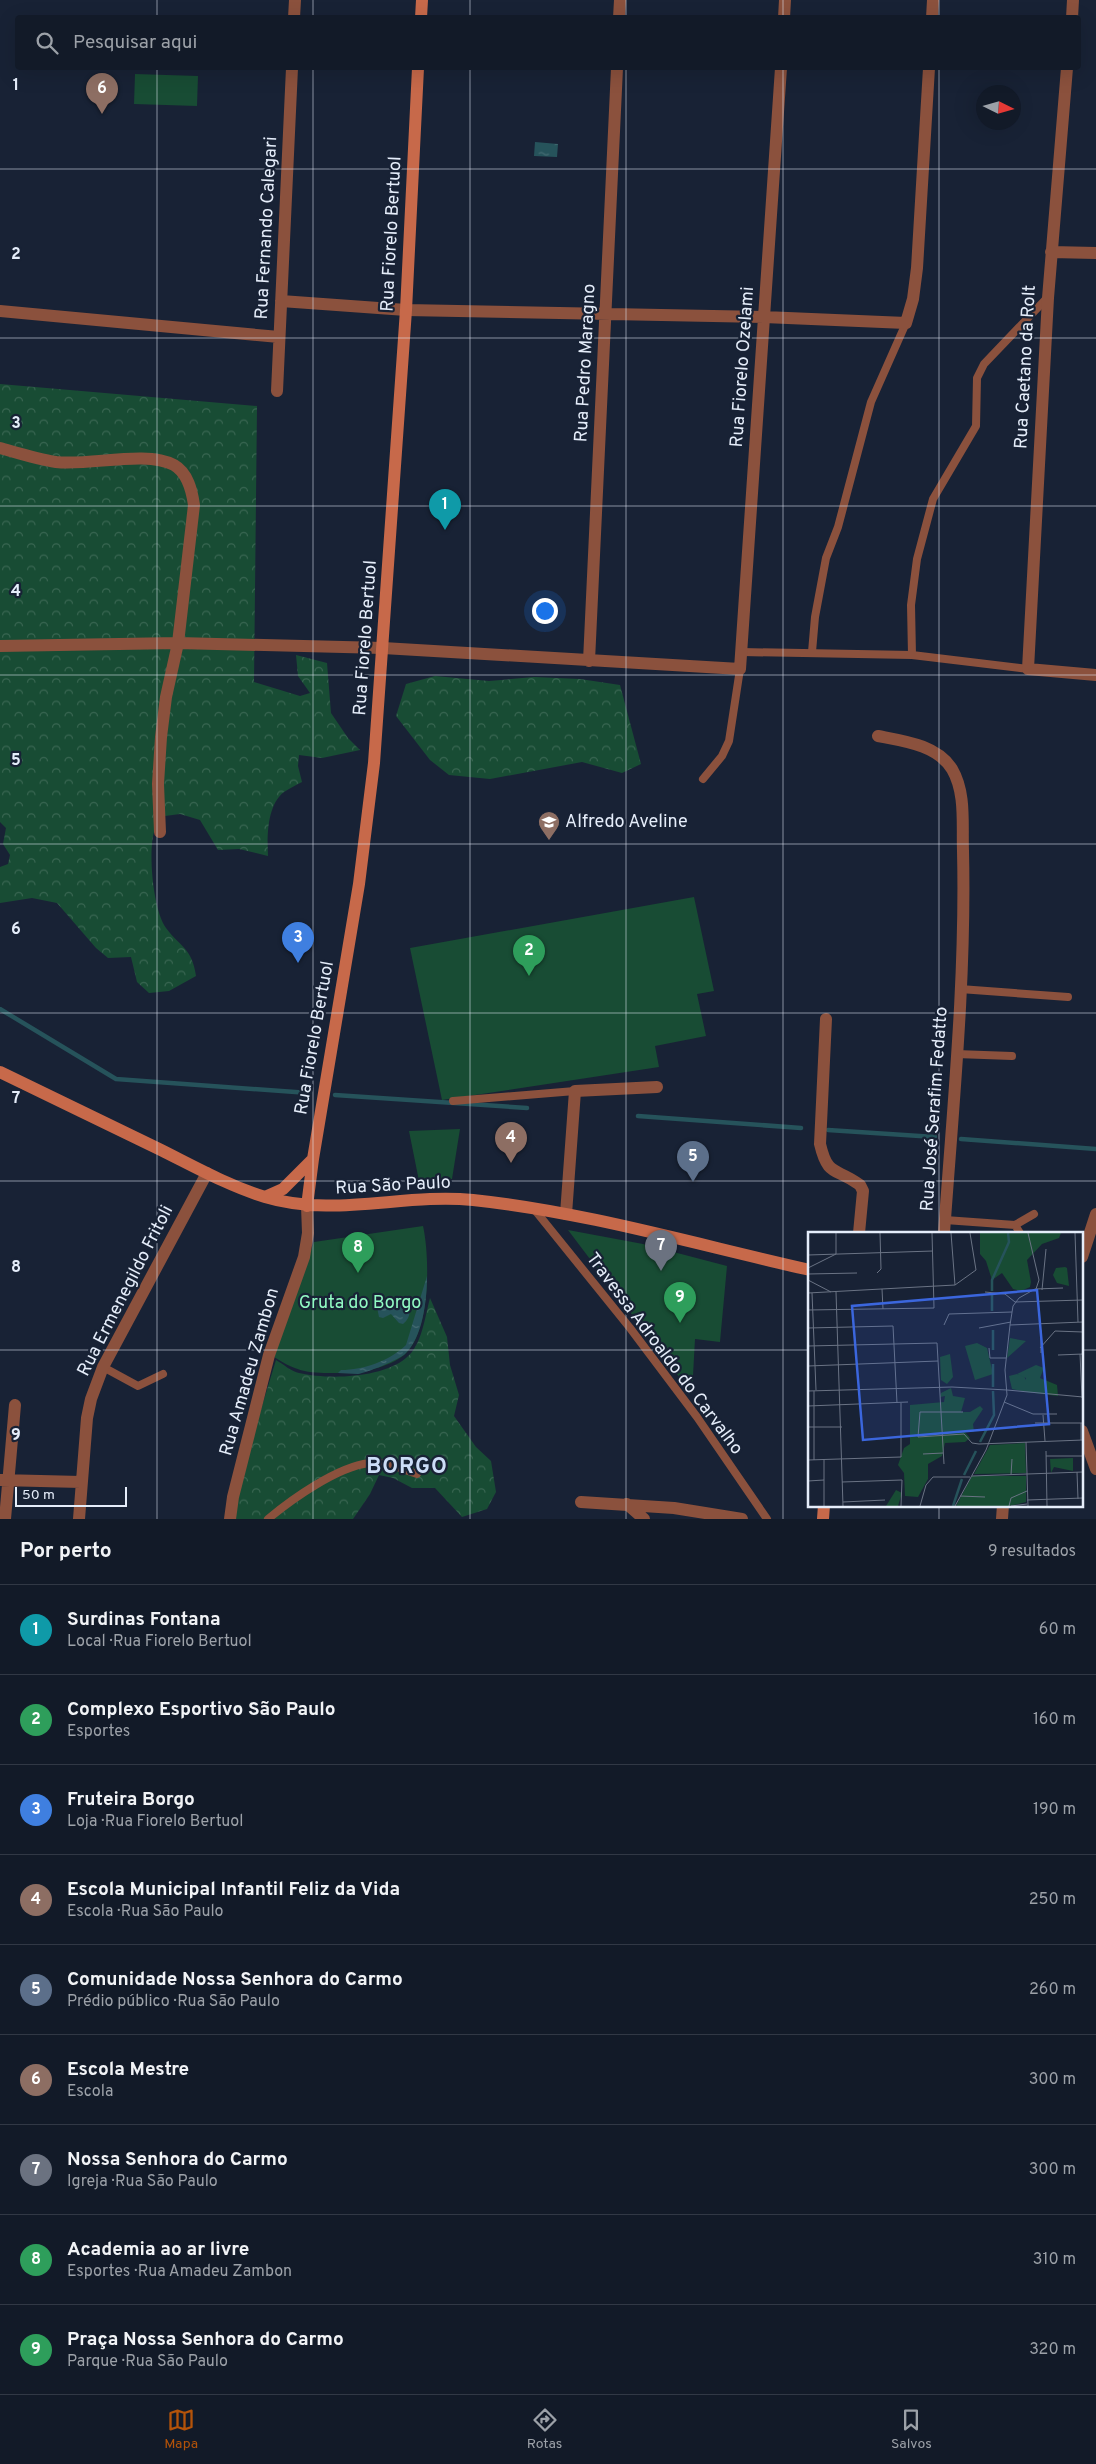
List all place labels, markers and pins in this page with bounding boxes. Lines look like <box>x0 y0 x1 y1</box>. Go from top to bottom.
pin: 6 <box>86 73 118 114</box>
pin: 1 <box>429 489 461 530</box>
school or university icon: Alfredo Aveline <box>537 810 561 841</box>
place label: Alfredo Aveline <box>565 811 688 834</box>
pin: 3 <box>282 922 314 963</box>
pin: 2 <box>513 935 545 976</box>
pin: 4 <box>495 1122 527 1163</box>
pin: 5 <box>677 1141 709 1182</box>
pin: 7 <box>645 1230 677 1271</box>
pin: 8 <box>342 1232 374 1273</box>
pin: 9 <box>664 1282 696 1323</box>

